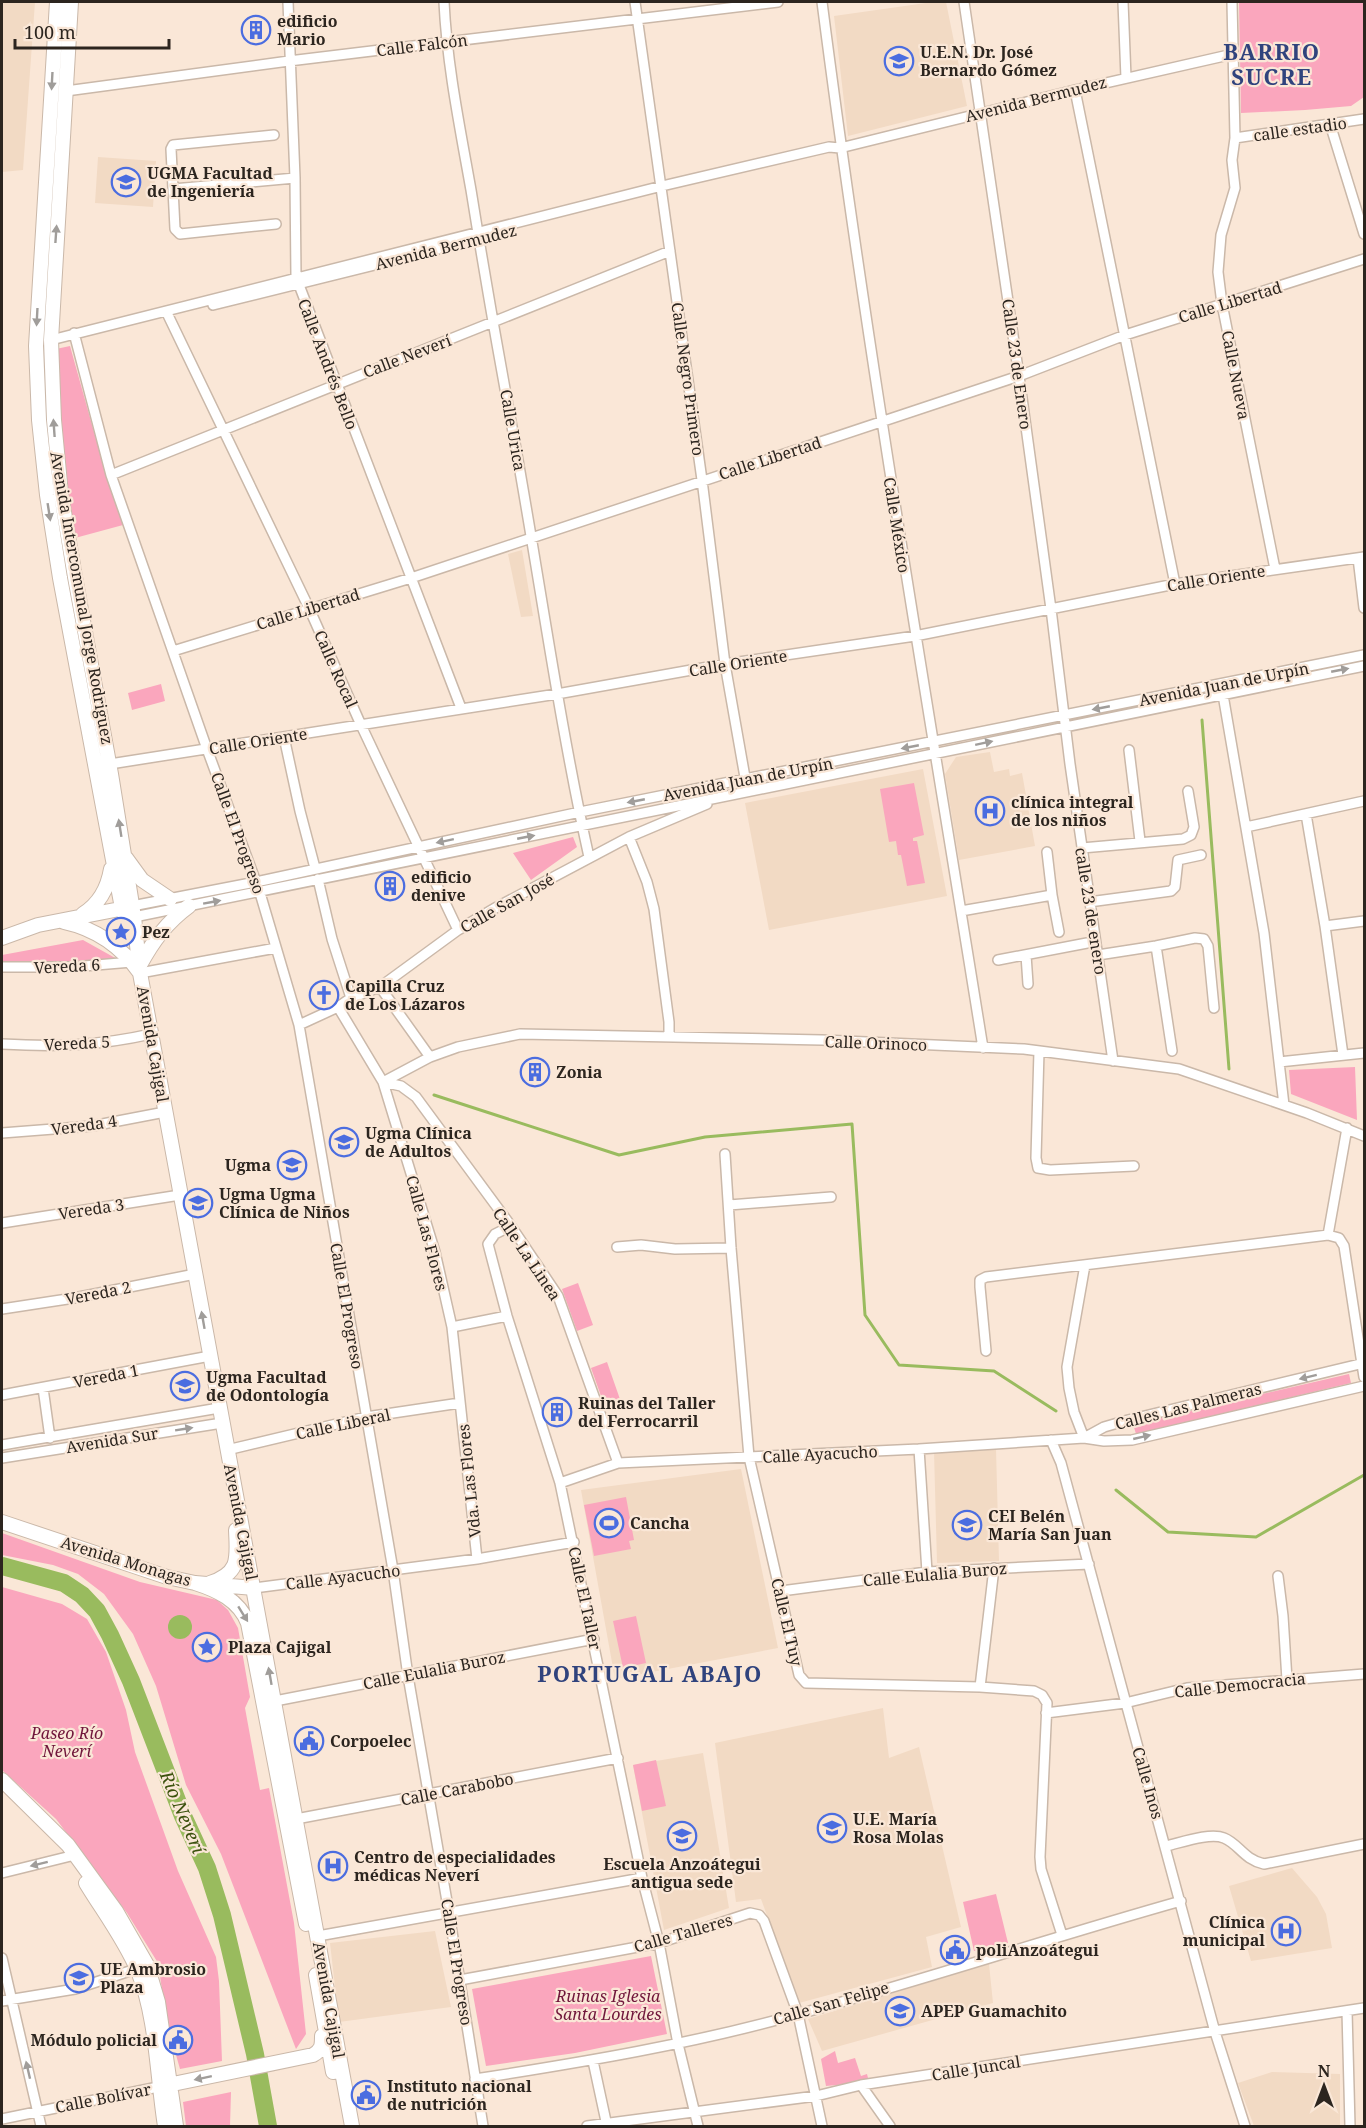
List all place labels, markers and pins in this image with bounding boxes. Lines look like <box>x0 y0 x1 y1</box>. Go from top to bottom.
place label: edificio Mario <box>277 10 338 50</box>
building icon: edificio Mario <box>240 14 272 46</box>
place label: U.E.N. Dr. José Bernardo Gómez <box>920 41 1057 81</box>
school or university icon: U.E.N. Dr. José Bernardo Gómez <box>883 45 915 77</box>
place label: UGMA Facultad de Ingeniería <box>147 162 273 202</box>
school or university icon: UGMA Facultad de Ingeniería <box>110 166 142 198</box>
place label: clínica integral de los niños <box>1011 791 1134 831</box>
hospital icon: clínica integral de los niños <box>974 795 1006 827</box>
place label: edificio denive <box>411 866 472 906</box>
building icon: edificio denive <box>374 870 406 902</box>
place icon: Pez <box>105 916 137 948</box>
place label: Pez <box>142 921 170 943</box>
place label: Capilla Cruz de Los Lázaros <box>345 975 465 1015</box>
church icon: Capilla Cruz de Los Lázaros <box>308 979 340 1011</box>
building icon: Zonia <box>519 1056 551 1088</box>
place label: Zonia <box>556 1061 603 1083</box>
place label: Ugma Clínica de Adultos <box>365 1122 472 1162</box>
school or university icon: Ugma Clínica de Adultos <box>328 1126 360 1158</box>
school or university icon: Ugma <box>276 1149 308 1181</box>
place label: Ugma <box>225 1154 271 1176</box>
place label: Ugma Ugma Clínica de Niños <box>219 1183 350 1223</box>
school or university icon: Ugma Ugma Clínica de Niños <box>182 1187 214 1219</box>
place label: Ugma Facultad de Odontología <box>206 1366 330 1406</box>
school or university icon: Ugma Facultad de Odontología <box>169 1370 201 1402</box>
place label: Ruinas del Taller del Ferrocarril <box>578 1392 716 1432</box>
building icon: Ruinas del Taller del Ferrocarril <box>541 1396 573 1428</box>
place label: CEI Belén María San Juan <box>988 1505 1112 1545</box>
sports icon: Cancha <box>593 1507 625 1539</box>
school or university icon: CEI Belén María San Juan <box>951 1509 983 1541</box>
place label: Cancha <box>630 1512 690 1534</box>
place icon: Plaza Cajigal <box>191 1631 223 1663</box>
place label: Plaza Cajigal <box>228 1636 332 1658</box>
public building icon: Corpoelec <box>293 1725 325 1757</box>
place label: Corpoelec <box>330 1730 411 1752</box>
place label: U.E. María Rosa Molas <box>853 1808 944 1848</box>
school or university icon: U.E. María Rosa Molas <box>816 1812 848 1844</box>
school or university icon: Escuela Anzoátegui antigua sede <box>666 1820 698 1852</box>
place label: Centro de especialidades médicas Neverí <box>354 1846 556 1886</box>
hospital icon: Centro de especialidades médicas Neverí <box>317 1850 349 1882</box>
place label: Escuela Anzoátegui antigua sede <box>603 1853 761 1893</box>
place label: Clínica municipal <box>1183 1911 1265 1951</box>
hospital icon: Clínica municipal <box>1270 1915 1302 1947</box>
public building icon: poliAnzoátegui <box>939 1934 971 1966</box>
place label: poliAnzoátegui <box>976 1939 1099 1961</box>
place label: UE Ambrosio Plaza <box>100 1958 206 1998</box>
school or university icon: UE Ambrosio Plaza <box>63 1962 95 1994</box>
school or university icon: APEP Guamachito <box>884 1995 916 2027</box>
place label: APEP Guamachito <box>921 2000 1067 2022</box>
public building icon: Módulo policial <box>162 2024 194 2056</box>
place label: Módulo policial <box>31 2029 157 2051</box>
place label: Instituto nacional de nutrición <box>387 2075 532 2115</box>
public building icon: Instituto nacional de nutrición <box>350 2079 382 2111</box>

